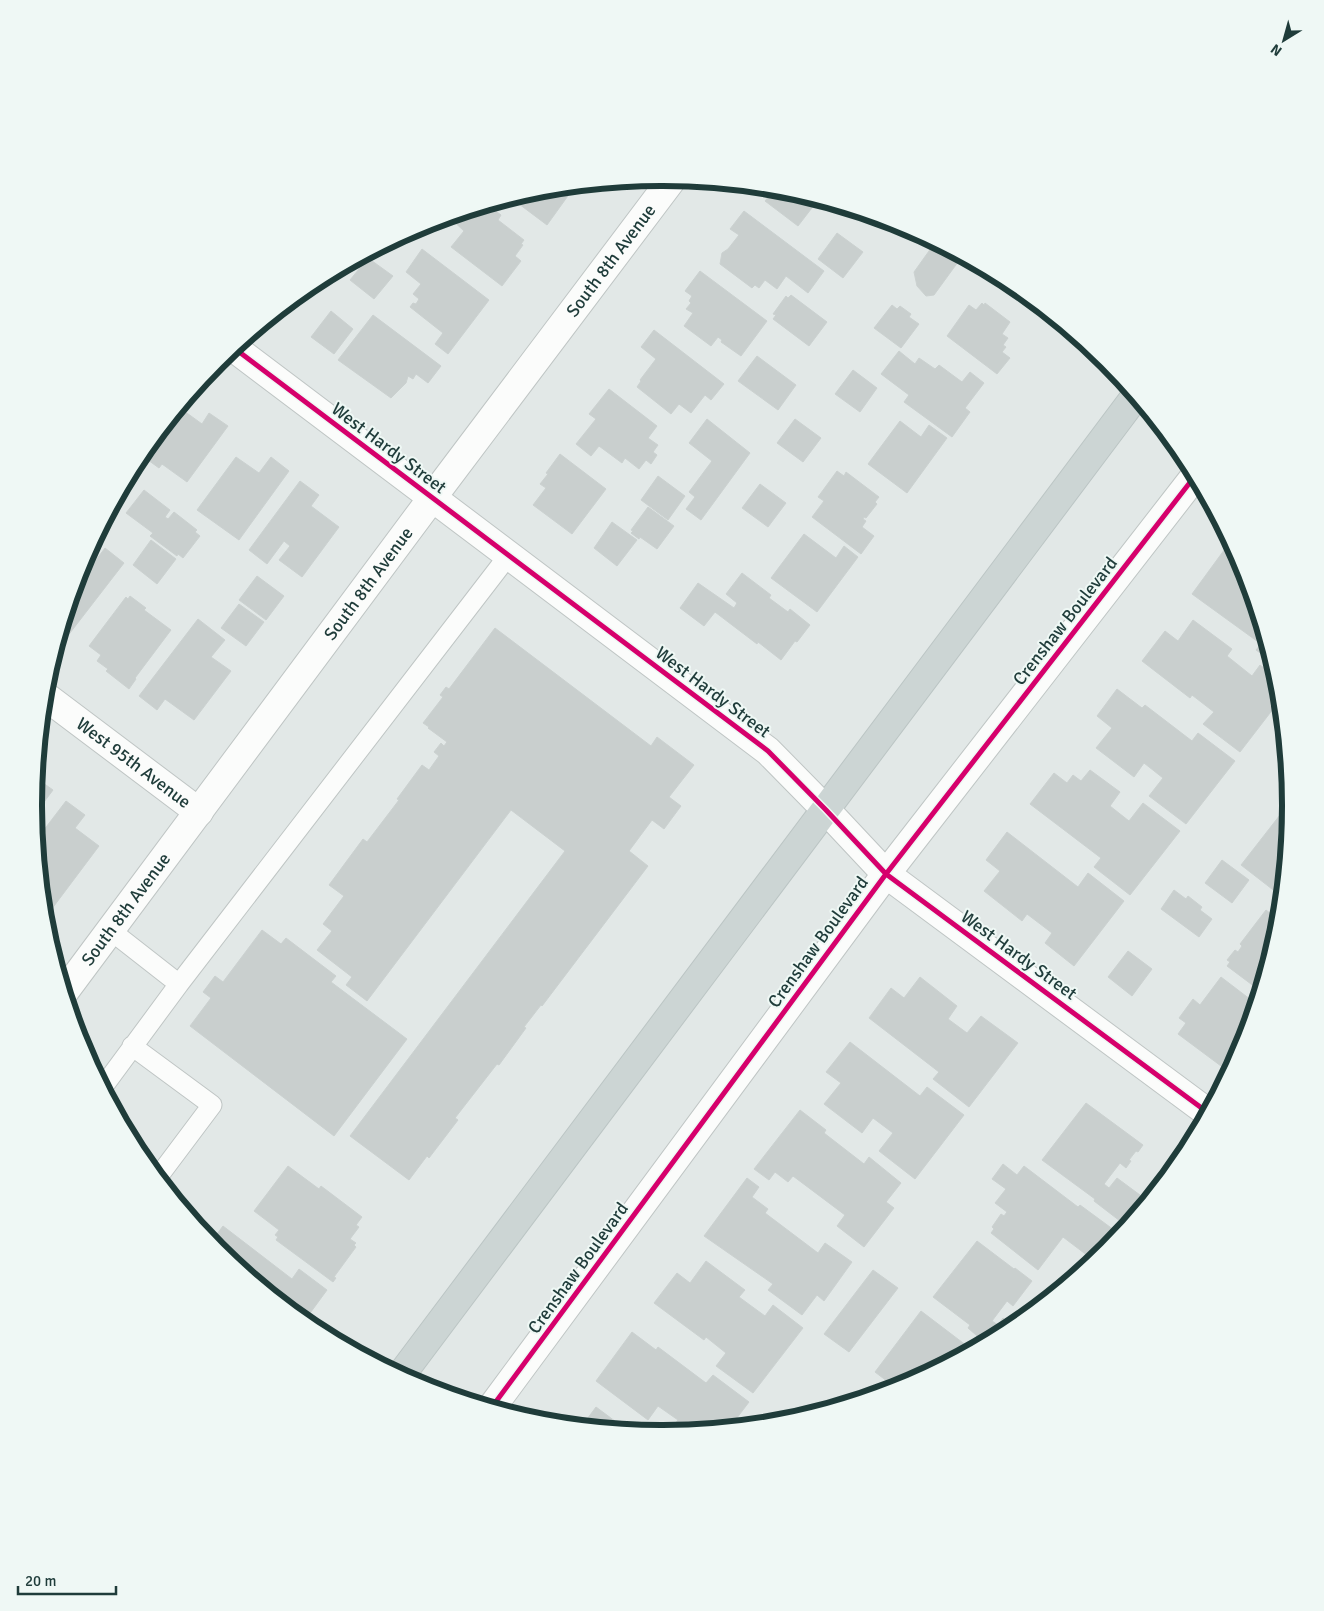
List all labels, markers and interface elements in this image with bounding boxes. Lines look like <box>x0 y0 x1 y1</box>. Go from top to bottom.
north arrow <box>1259 15 1309 65</box>
text: N <box>1267 40 1285 60</box>
street label: South 8th Avenue <box>561 200 660 321</box>
street label: West Hardy Street <box>327 398 451 498</box>
street label: South 8th Avenue <box>319 523 418 644</box>
street label: Crenshaw Boulevard <box>1008 552 1122 690</box>
street label: West Hardy Street <box>651 642 775 742</box>
street label: West 95th Avenue <box>72 713 195 813</box>
street label: South 8th Avenue <box>77 848 175 970</box>
street label: Crenshaw Boulevard <box>763 872 873 1012</box>
street label: West Hardy Street <box>957 905 1081 1005</box>
street label: Crenshaw Boulevard <box>523 1198 633 1338</box>
scale bar <box>18 1564 115 1596</box>
text: 20 m <box>25 1572 56 1590</box>

